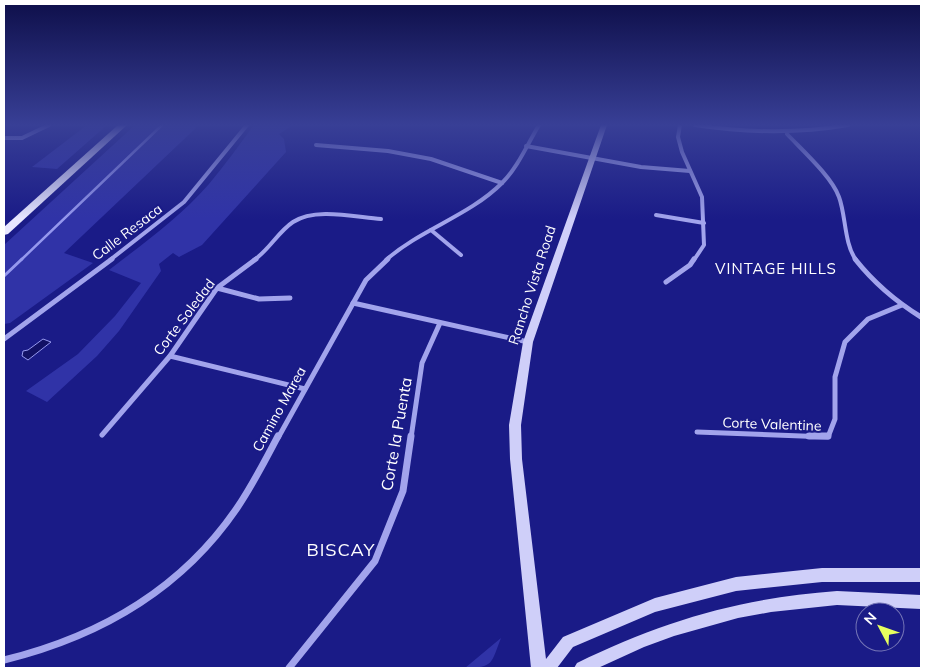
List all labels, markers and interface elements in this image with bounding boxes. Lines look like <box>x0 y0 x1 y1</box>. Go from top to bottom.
street label: Calle Resaca <box>88 200 166 264</box>
street label: Rancho Vista Road <box>504 223 560 347</box>
district label: VINTAGE HILLS <box>715 259 837 278</box>
street label: Corte Soledad <box>149 275 219 359</box>
street label: Camino Marea <box>248 363 310 455</box>
street label: Corte la Puenta <box>376 376 416 492</box>
street label: Corte Valentine <box>722 413 822 435</box>
district label: BISCAY <box>306 538 376 561</box>
north arrow <box>855 602 905 652</box>
text: N <box>860 609 880 628</box>

